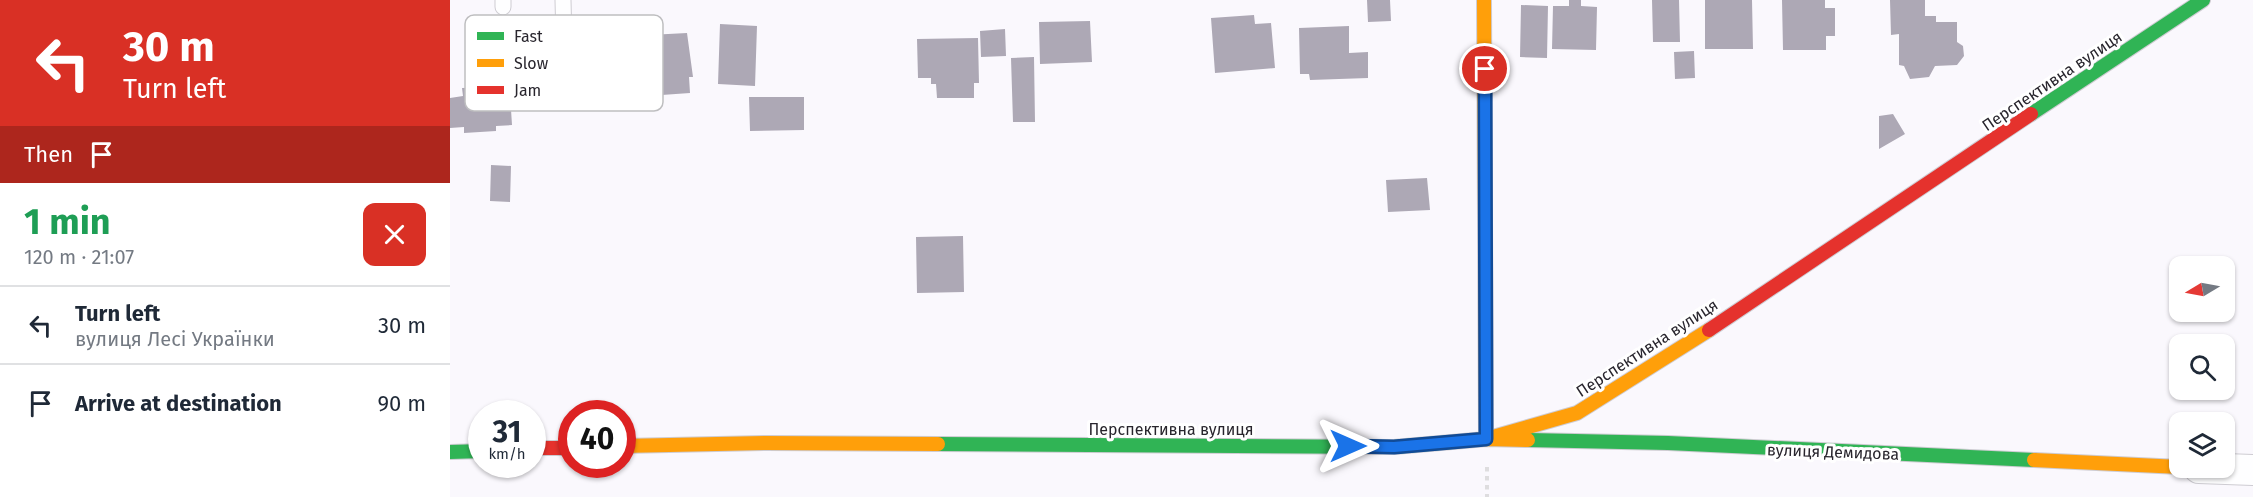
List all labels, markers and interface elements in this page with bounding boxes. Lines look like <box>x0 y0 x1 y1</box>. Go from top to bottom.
legend <box>465 15 663 111</box>
text: 30 m <box>123 22 215 72</box>
icon: left <box>24 24 102 102</box>
text: Fast <box>514 27 543 46</box>
street label: Перспективна вулиця <box>1978 27 2126 135</box>
pin <box>1459 43 1510 94</box>
icon: arrive <box>1468 52 1501 85</box>
text: Slow <box>514 54 549 73</box>
text: Turn left <box>123 73 226 105</box>
text: Jam <box>514 81 541 100</box>
icon: arrive <box>85 138 118 171</box>
text: Then <box>24 141 73 168</box>
text: 1 min <box>24 200 111 244</box>
button: close <box>363 203 426 266</box>
text: 120 m · 21:07 <box>24 245 134 269</box>
north arrow <box>2169 256 2235 322</box>
map controls <box>2169 256 2235 478</box>
street label: Перспективна вулиця <box>1573 295 1721 401</box>
text: Turn left <box>75 300 160 327</box>
icon: left <box>24 309 57 342</box>
text: 30 m <box>378 312 426 339</box>
text: вулиця Лесі Українки <box>75 327 275 351</box>
button: search <box>2169 334 2235 400</box>
icon: arrive <box>24 387 57 420</box>
text: Arrive at destination <box>75 390 282 417</box>
text: 90 m <box>377 390 426 417</box>
speed limit sign: 40 <box>558 400 636 478</box>
button: layers <box>2169 412 2235 478</box>
text: 31 <box>493 414 521 450</box>
position arrow <box>1316 414 1380 478</box>
street label: Перспективна вулиця <box>1089 420 1253 439</box>
street label: вулиця Демидова <box>1767 440 1899 464</box>
text: km/h <box>488 445 526 463</box>

